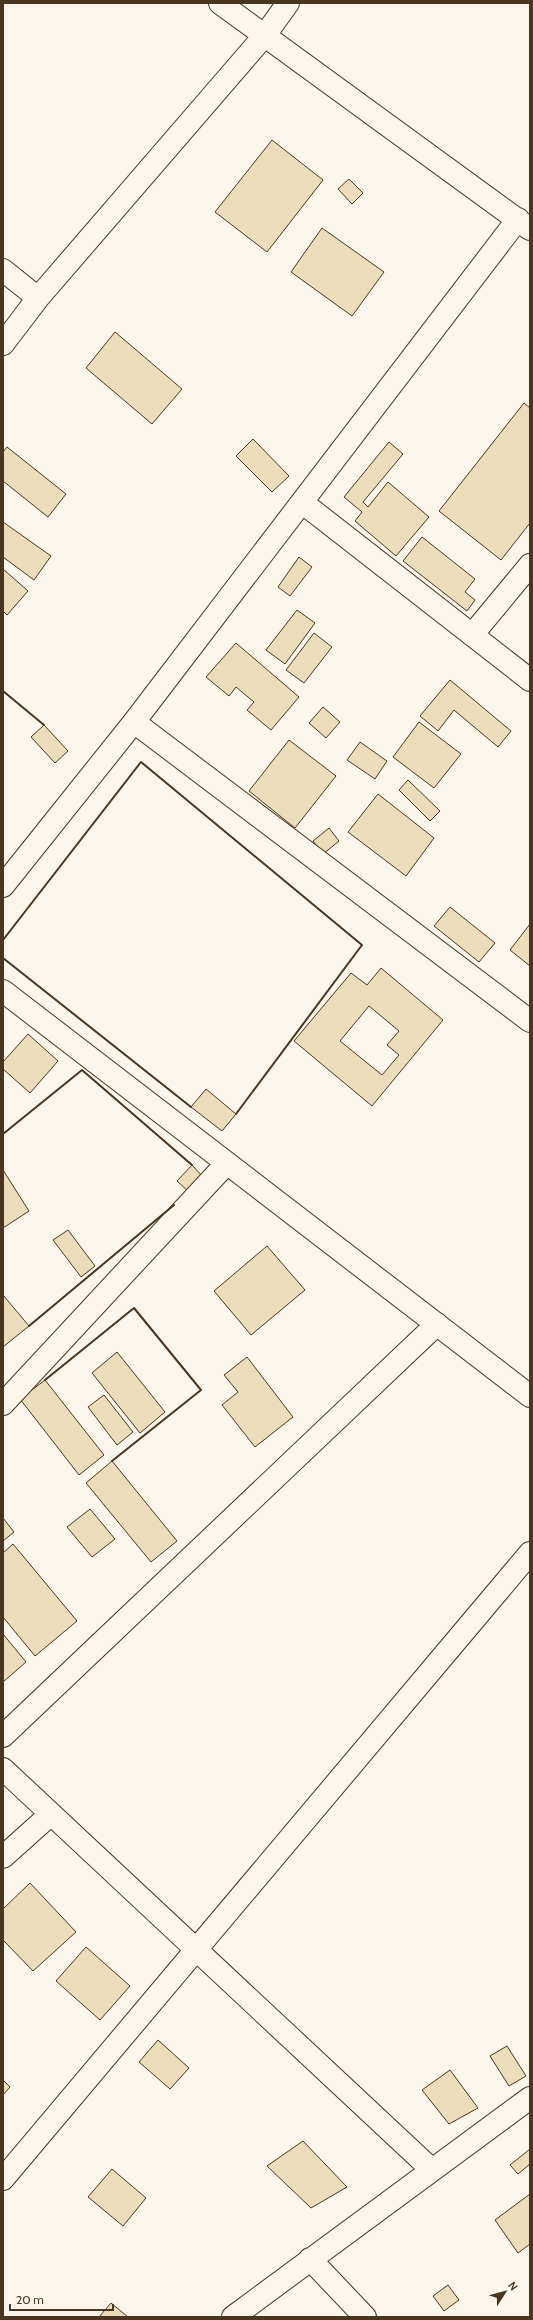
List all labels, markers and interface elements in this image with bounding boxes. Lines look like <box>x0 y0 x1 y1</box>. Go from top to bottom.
north arrow <box>485 2272 525 2312</box>
text: N <box>505 2279 521 2293</box>
scale bar <box>10 2286 113 2312</box>
text: 20 m <box>16 2292 44 2307</box>

